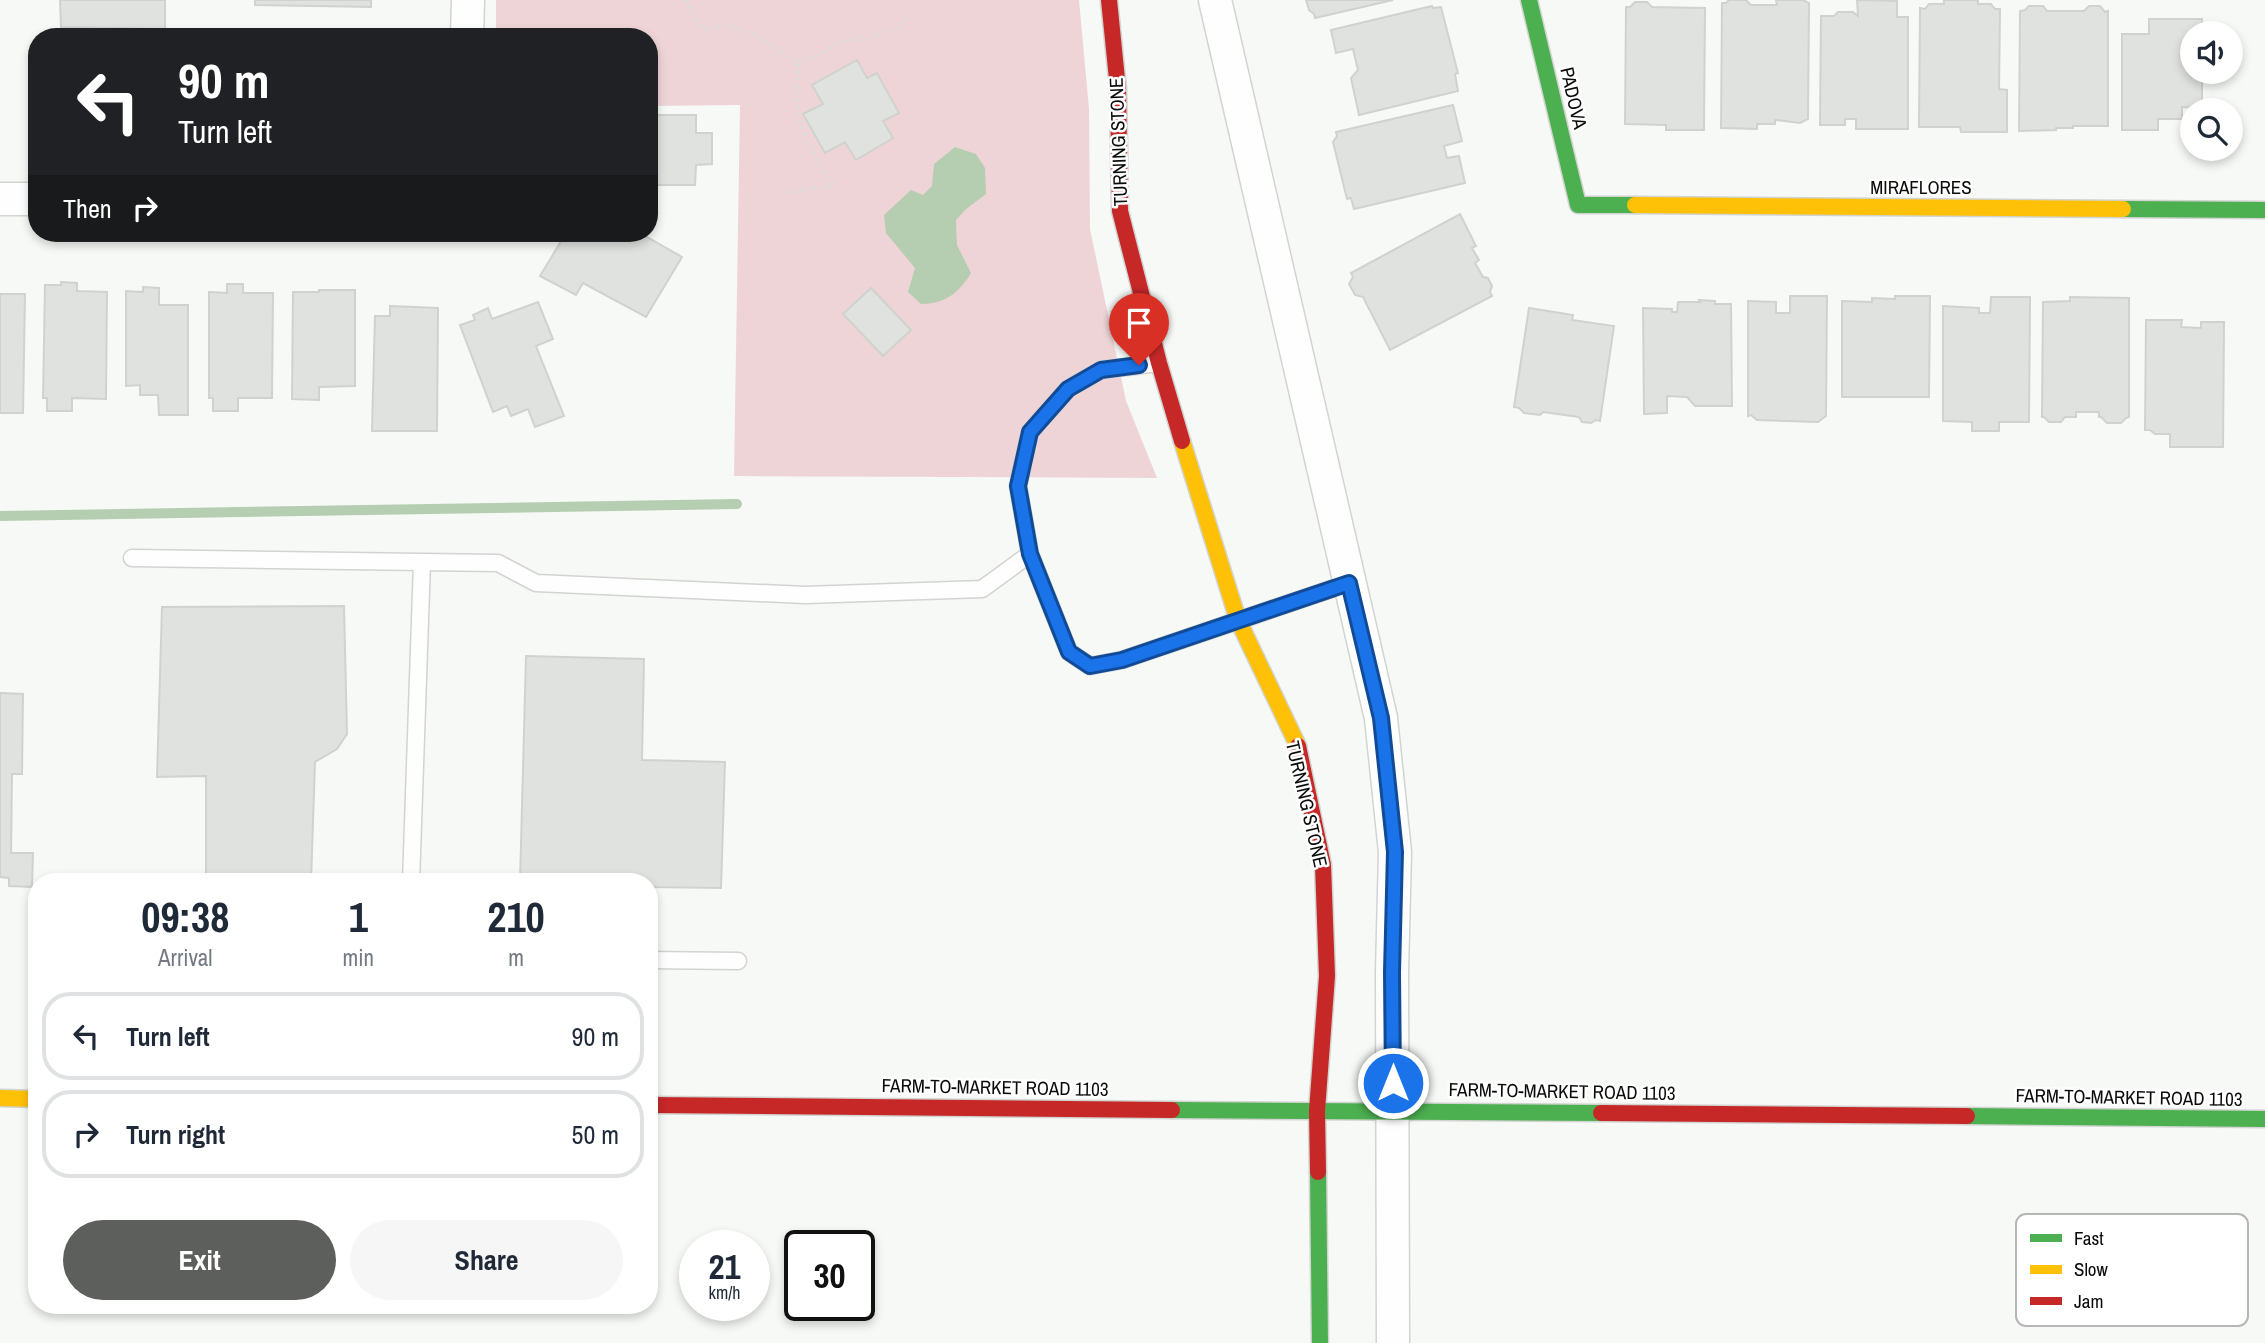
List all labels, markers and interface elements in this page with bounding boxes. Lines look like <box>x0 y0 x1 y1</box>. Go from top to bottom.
map controls <box>2180 21 2243 161</box>
button: sound <box>2180 21 2243 84</box>
text: 90 m <box>178 47 270 113</box>
icon: left <box>63 56 154 147</box>
street label: PADOVA <box>1554 65 1594 132</box>
street label: TURNING STONE <box>1103 77 1133 207</box>
button: search <box>2180 98 2243 161</box>
text: Turn left <box>178 110 272 153</box>
street label: MIRAFLORES <box>1870 174 1972 200</box>
icon: right <box>126 189 164 227</box>
text: Then <box>63 191 112 226</box>
pin <box>1109 293 1169 365</box>
icon: arrive <box>1120 304 1158 342</box>
street label: TURNING STONE <box>1280 738 1334 870</box>
text: 09:38 <box>141 889 229 945</box>
text: 1 <box>349 889 368 945</box>
text: 210 <box>487 889 545 945</box>
text: Arrival <box>158 942 213 973</box>
text: min <box>343 942 374 973</box>
text: m <box>508 942 524 973</box>
icon: left <box>67 1017 105 1055</box>
text: Turn left <box>126 1019 210 1054</box>
text: 90 m <box>572 1019 619 1054</box>
position arrow <box>1356 1046 1430 1120</box>
street label: FARM-TO-MARKET ROAD 1103 <box>881 1072 1109 1102</box>
street label: FARM-TO-MARKET ROAD 1103 <box>1448 1076 1676 1106</box>
street label: FARM-TO-MARKET ROAD 1103 <box>2015 1082 2243 1112</box>
icon: right <box>67 1115 105 1153</box>
text: Turn right <box>126 1117 225 1152</box>
text: 50 m <box>572 1117 619 1152</box>
legend <box>2016 1214 2248 1326</box>
button: Exit <box>63 1220 336 1300</box>
button: Share <box>350 1220 623 1300</box>
text: Fast <box>2074 1225 2104 1251</box>
speed limit sign: 30 <box>784 1230 875 1321</box>
text: 21 <box>709 1243 740 1290</box>
text: Slow <box>2074 1256 2109 1282</box>
text: km/h <box>709 1280 741 1305</box>
text: Jam <box>2074 1288 2103 1314</box>

